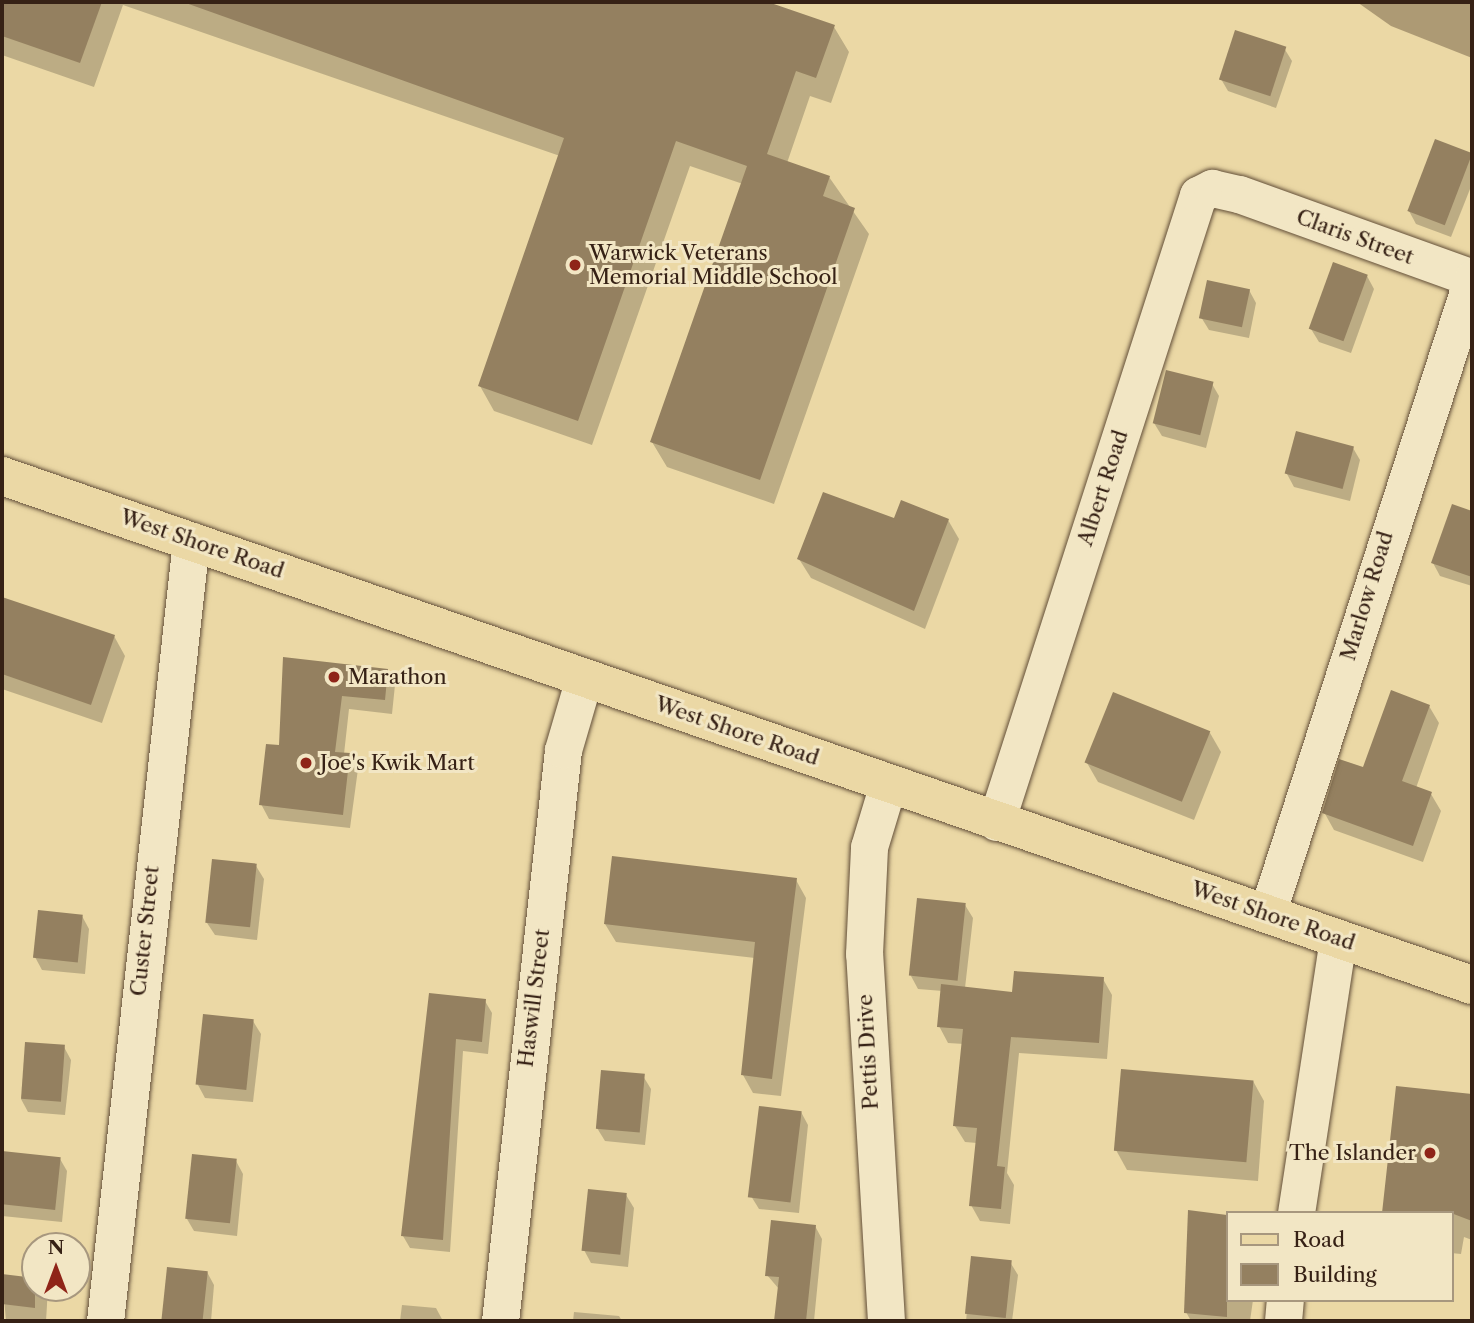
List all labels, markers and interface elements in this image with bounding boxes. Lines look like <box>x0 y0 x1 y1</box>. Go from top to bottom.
street label: Claris Street <box>1293 204 1417 270</box>
place label: Warwick Veterans Memorial Middle School <box>589 240 838 290</box>
marker: Warwick Veterans Memorial Middle School <box>567 257 583 273</box>
street label: Albert Road <box>1072 427 1134 549</box>
street label: West Shore Road <box>117 504 287 584</box>
street label: Marlow Road <box>1335 528 1399 664</box>
place label: Marathon <box>348 664 447 690</box>
marker: Marathon <box>326 669 342 685</box>
street label: West Shore Road <box>652 691 822 771</box>
place label: Joe's Kwik Mart <box>320 750 475 776</box>
marker: Joe's Kwik Mart <box>298 755 314 771</box>
street label: Custer Street <box>126 864 164 998</box>
street label: West Shore Road <box>1188 876 1358 956</box>
street label: Haswill Street <box>513 927 555 1069</box>
street label: Pettis Drive <box>852 994 884 1110</box>
place label: The Islander <box>1289 1140 1416 1166</box>
marker: The Islander <box>1422 1145 1438 1161</box>
legend <box>1226 1211 1453 1302</box>
text: Road <box>1293 1227 1345 1252</box>
north arrow <box>21 1232 91 1302</box>
text: N <box>48 1236 64 1259</box>
text: Building <box>1293 1262 1377 1287</box>

